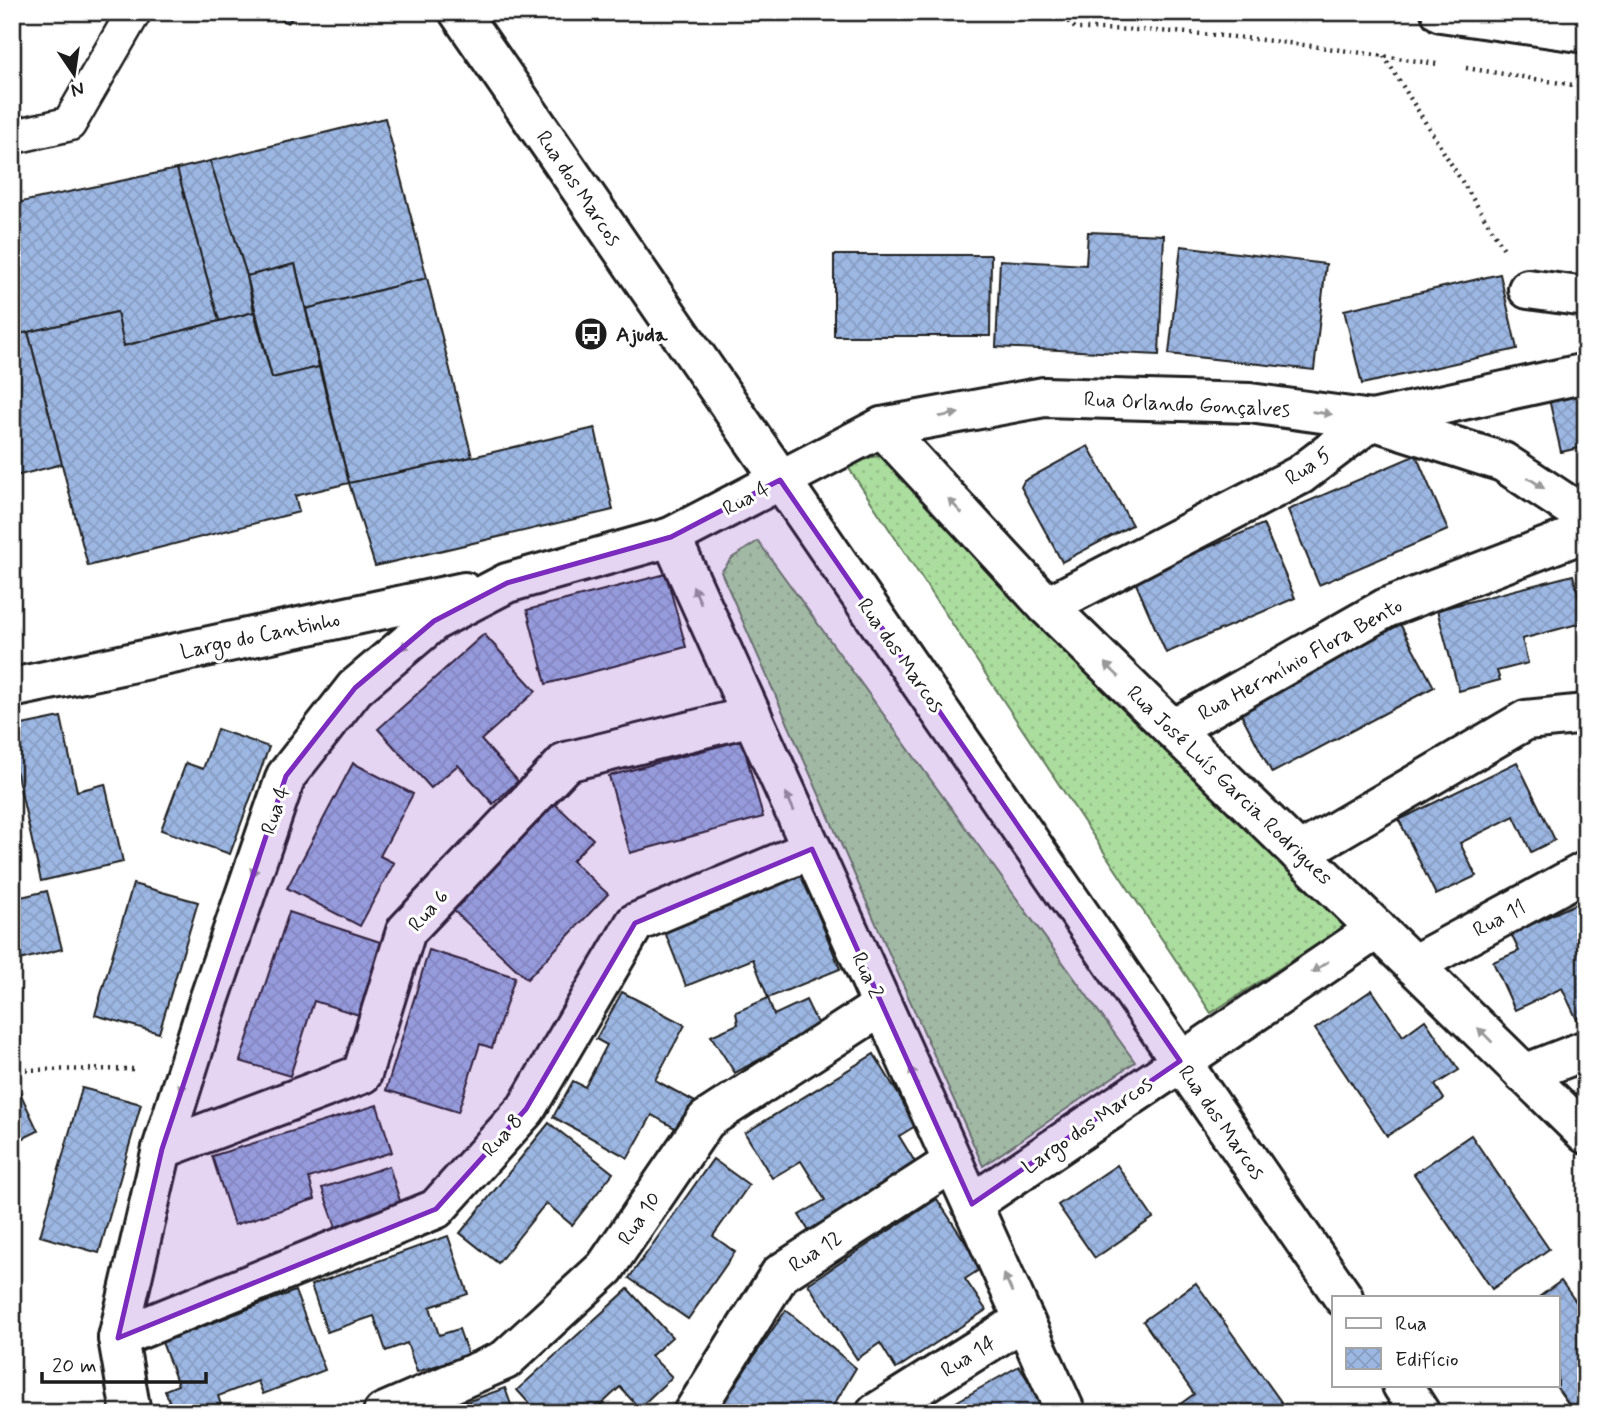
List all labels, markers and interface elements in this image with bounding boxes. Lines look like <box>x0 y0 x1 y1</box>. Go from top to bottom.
north arrow <box>38 38 108 108</box>
text: N <box>69 75 86 103</box>
street label: Rua dos Marcos <box>529 125 627 252</box>
bus stop icon: Ajuda <box>572 315 610 353</box>
place label: Ajuda <box>616 321 669 349</box>
street label: Rua Orlando Gonçalves <box>1083 386 1291 424</box>
one-way arrow <box>1311 408 1333 419</box>
one-way arrow <box>939 409 961 420</box>
street label: Rua 5 <box>1280 441 1337 492</box>
street label: Rua 4 <box>718 475 775 523</box>
one-way arrow <box>1526 477 1546 490</box>
one-way arrow <box>947 498 963 515</box>
one-way arrow <box>691 584 702 605</box>
street label: Rua Hermínio Flora Bento <box>1193 592 1408 728</box>
street label: Rua dos Marcos <box>850 593 950 718</box>
street label: Largo do Cantinho <box>178 605 343 668</box>
one-way arrow <box>399 636 417 651</box>
one-way arrow <box>1104 661 1121 678</box>
street label: Rua José Luís Garcia Rodrigues <box>1120 680 1338 892</box>
street label: Rua 4 <box>255 782 297 838</box>
one-way arrow <box>785 792 796 812</box>
one-way arrow <box>249 856 260 877</box>
street label: Rua 6 <box>402 883 455 938</box>
street label: Rua 11 <box>1468 893 1531 944</box>
street label: Rua 2 <box>845 948 890 1003</box>
one-way arrow <box>1311 960 1329 974</box>
one-way arrow <box>1477 1027 1493 1044</box>
street label: Rua dos Marcos <box>1171 1060 1271 1185</box>
one-way arrow <box>908 1066 920 1086</box>
street label: Largo dos Marcos <box>1017 1070 1159 1182</box>
one-way arrow <box>178 1072 188 1093</box>
street label: Rua 8 <box>476 1108 530 1163</box>
street label: Rua 10 <box>612 1186 668 1251</box>
street label: Rua 12 <box>784 1224 848 1279</box>
one-way arrow <box>1002 1273 1013 1294</box>
legend <box>1332 1296 1560 1386</box>
text: Rua <box>1395 1310 1427 1338</box>
street label: Rua 14 <box>936 1329 1002 1385</box>
scale bar <box>42 1341 206 1385</box>
text: Edifício <box>1395 1346 1459 1374</box>
text: 20 m <box>52 1352 97 1380</box>

